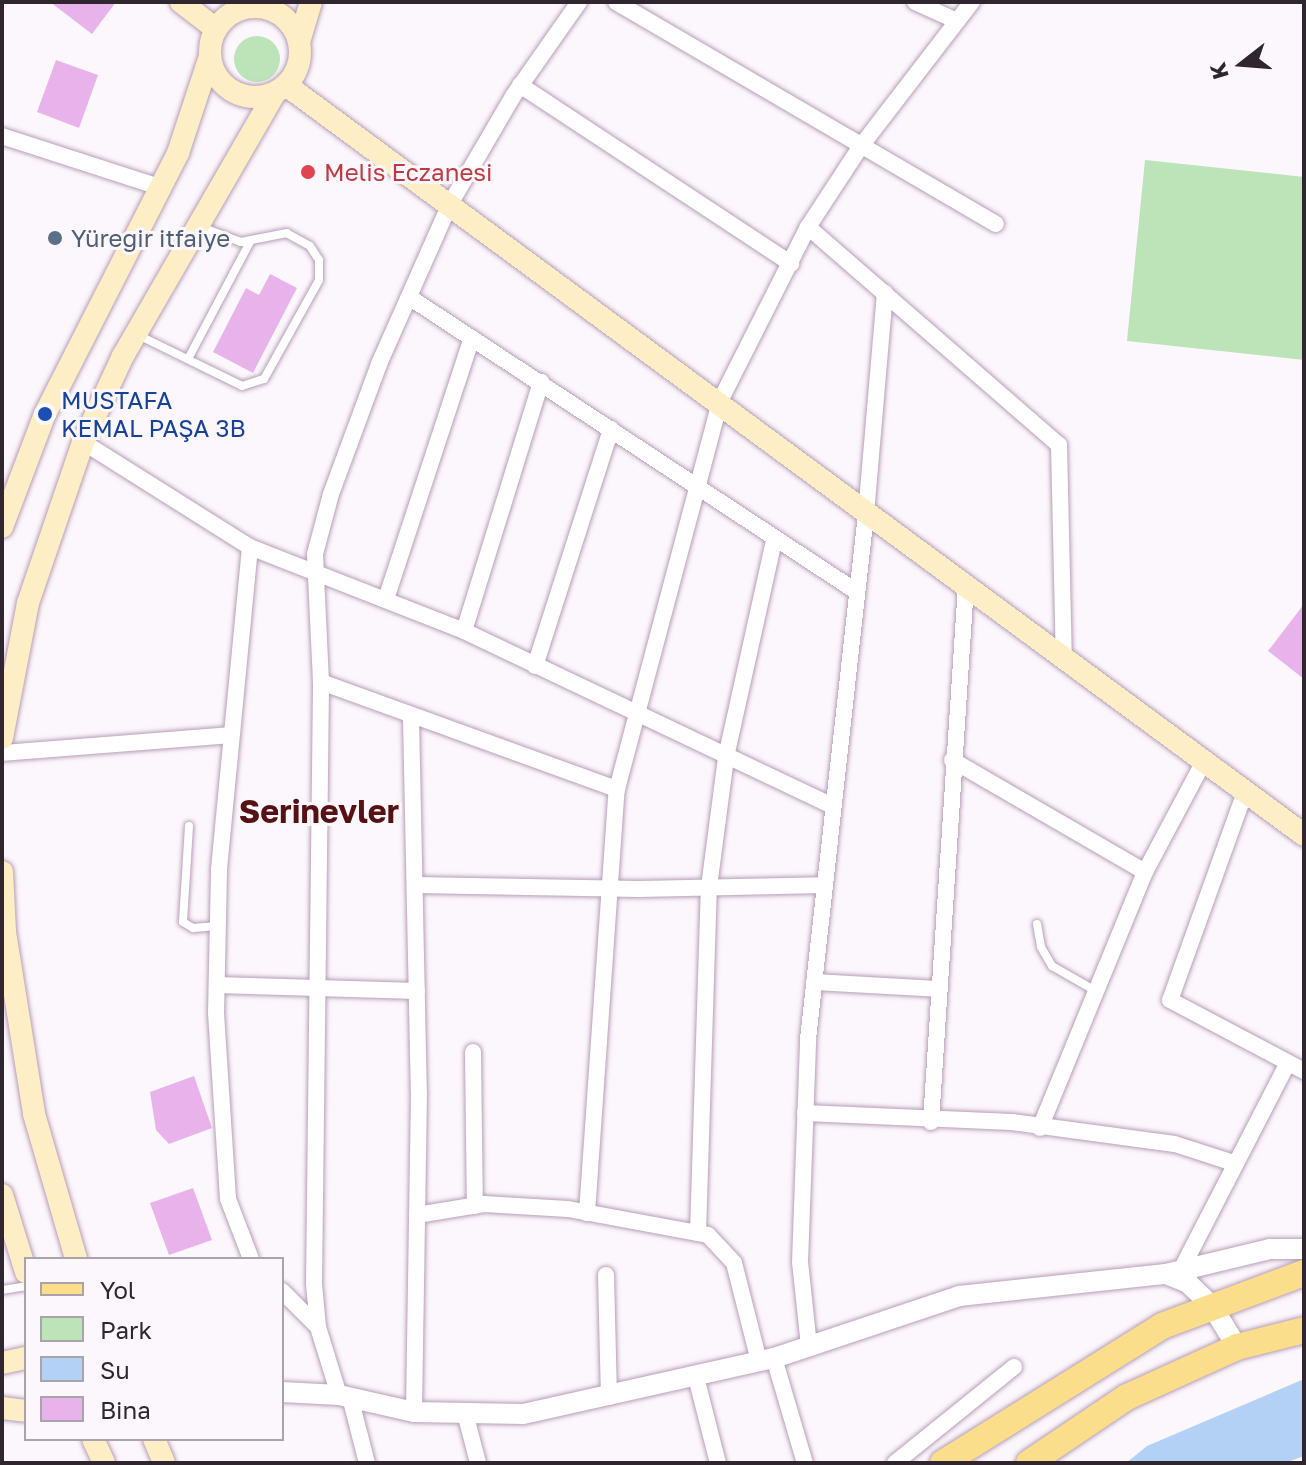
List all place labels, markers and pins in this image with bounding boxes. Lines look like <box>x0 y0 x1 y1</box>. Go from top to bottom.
place label: Melis Eczanesi <box>324 158 493 186</box>
marker: Melis Eczanesi <box>299 163 317 181</box>
place label: Yüreğir itfaiye <box>71 224 230 252</box>
marker: Yüreğir itfaiye <box>46 229 64 247</box>
place label: MUSTAFA KEMAL PAŞA 3B <box>61 386 246 442</box>
marker: MUSTAFA KEMAL PAŞA 3B <box>36 405 54 423</box>

